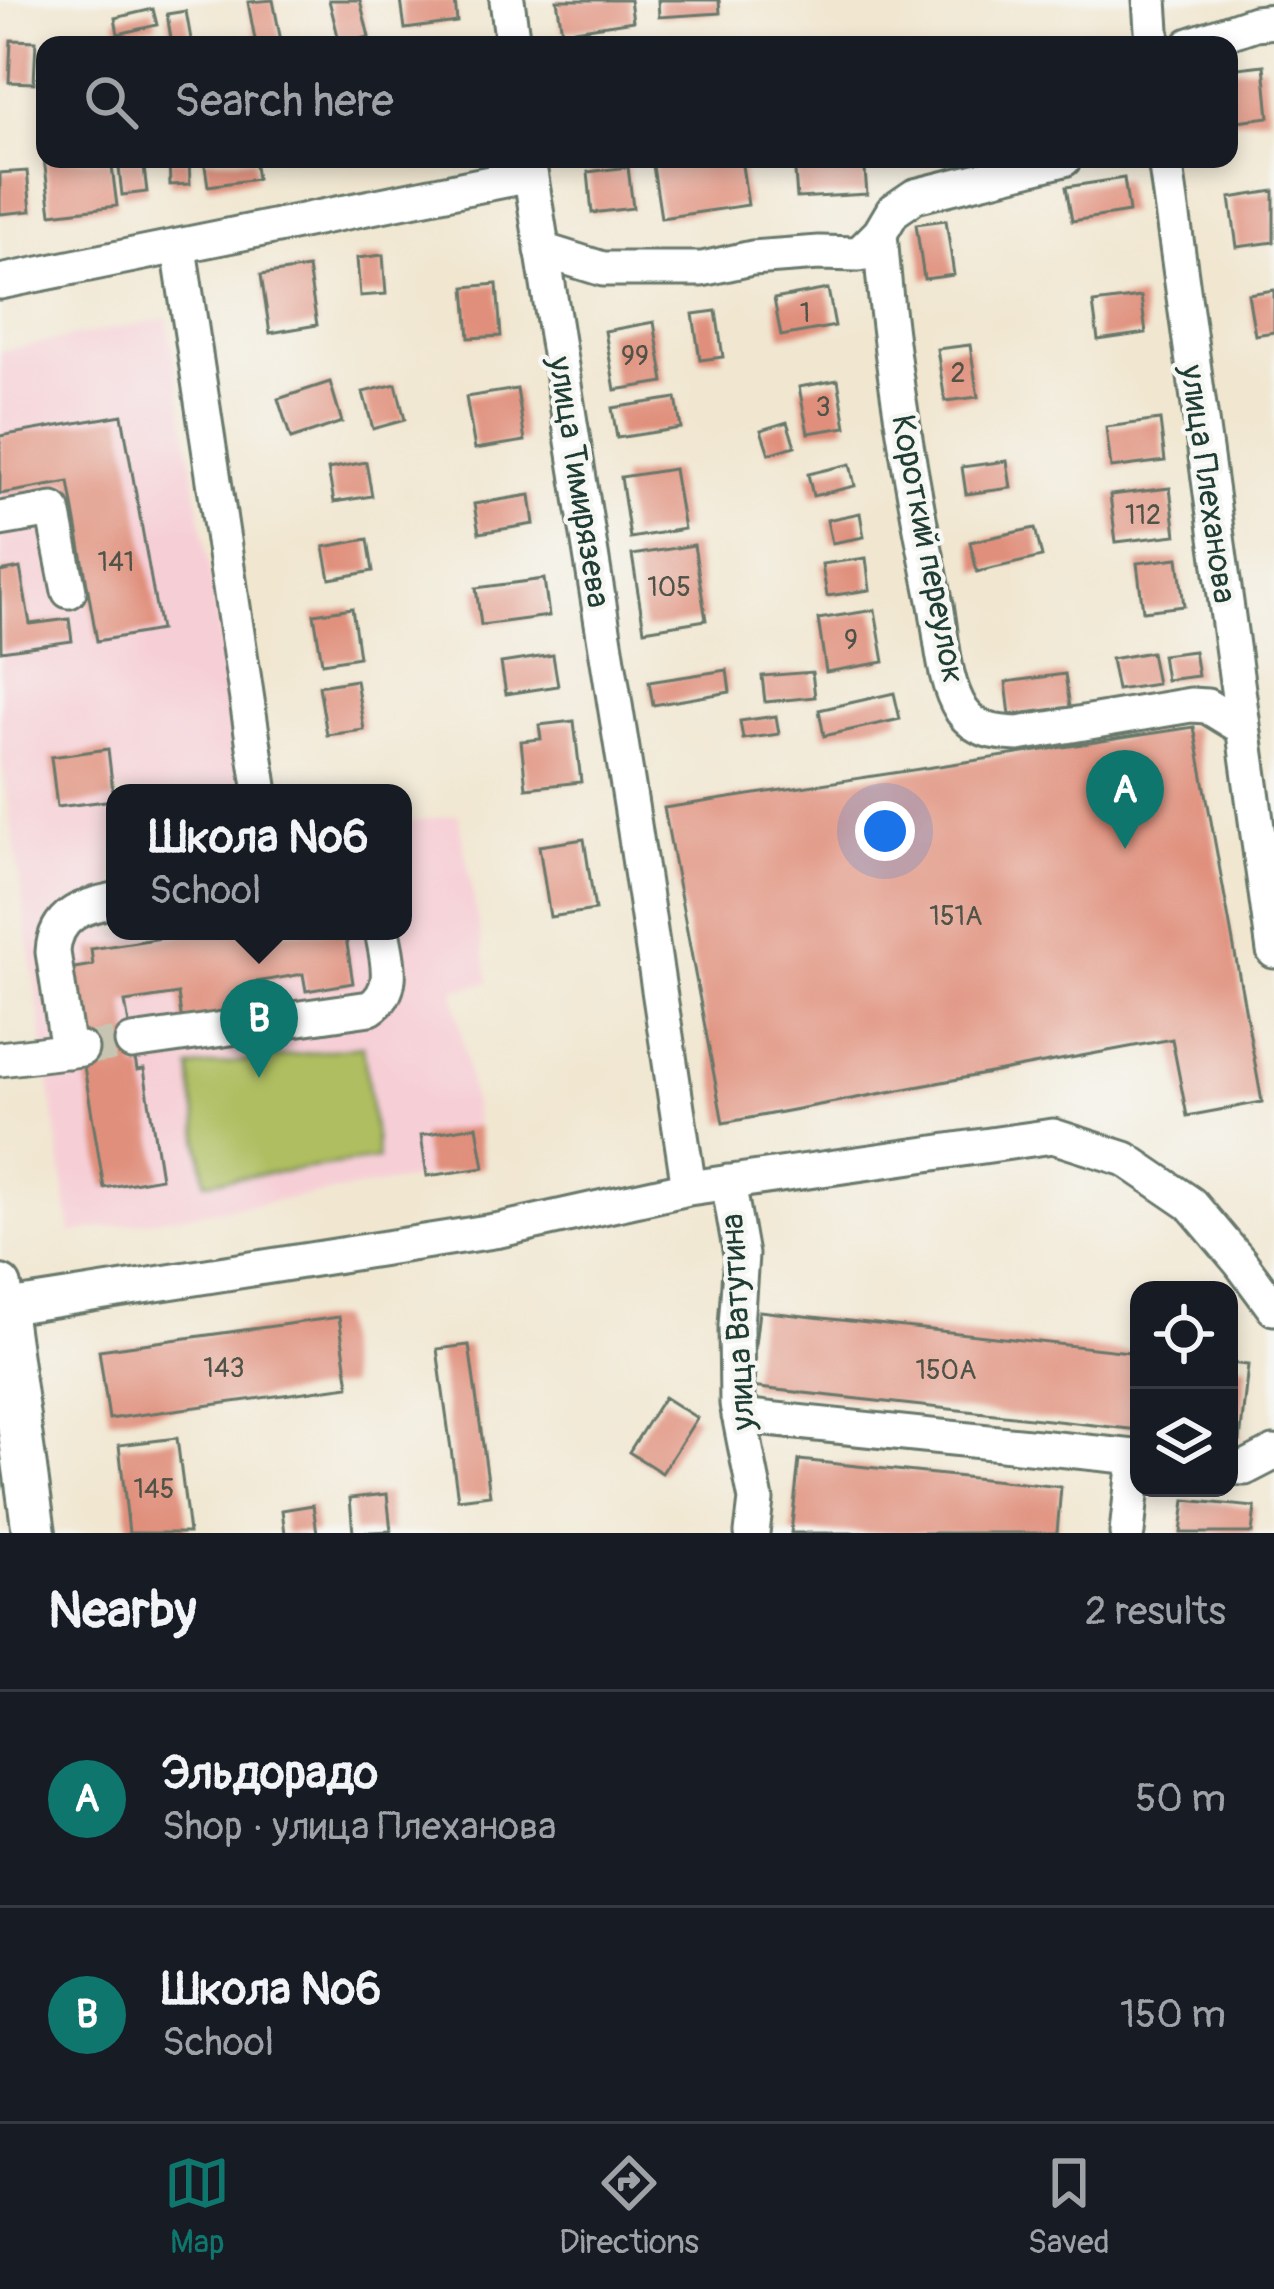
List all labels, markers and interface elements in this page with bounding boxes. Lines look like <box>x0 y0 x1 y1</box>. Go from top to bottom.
search box <box>36 36 1238 168</box>
icon: search <box>78 69 144 135</box>
text: Search here <box>174 74 394 130</box>
house number: 1 <box>800 297 810 330</box>
house number: 99 <box>621 340 649 373</box>
street label: улица Тимирязева <box>539 353 619 610</box>
house number: 2 <box>950 357 966 390</box>
street label: улица Плеханова <box>1171 361 1245 606</box>
house number: 3 <box>815 391 831 424</box>
street label: Короткий переулок <box>882 411 974 687</box>
house number: 112 <box>1125 499 1161 532</box>
house number: 141 <box>98 546 134 579</box>
house number: 105 <box>647 571 691 604</box>
house number: 9 <box>844 624 858 657</box>
pin: A <box>1086 750 1164 849</box>
popup <box>106 784 412 940</box>
your location <box>855 801 915 861</box>
text: Школа №6 <box>149 810 369 866</box>
text: School <box>149 866 261 915</box>
house number: 151А <box>929 900 983 933</box>
pin: B <box>220 979 298 1078</box>
street label: улица Ватутина <box>712 1213 764 1432</box>
map controls <box>1130 1281 1238 1497</box>
button: locate <box>1130 1281 1238 1389</box>
house number: 143 <box>203 1352 245 1385</box>
house number: 150А <box>915 1354 977 1387</box>
button: layers <box>1130 1389 1238 1497</box>
house number: 145 <box>134 1473 174 1506</box>
text: Nearby <box>48 1579 196 1643</box>
text: 2 results <box>1085 1587 1226 1636</box>
text: Эльдорадо <box>162 1746 378 1802</box>
text: A <box>74 1774 100 1823</box>
text: 50 m <box>1135 1774 1226 1823</box>
text: Shop · улица Плеханова <box>162 1802 556 1851</box>
text: Школа №6 <box>162 1962 381 2018</box>
text: B <box>76 1990 98 2039</box>
text: 150 m <box>1120 1990 1226 2039</box>
text: School <box>162 2018 274 2067</box>
tab: Map <box>164 2150 230 2263</box>
tab: Directions <box>559 2150 699 2263</box>
tab: Saved <box>1028 2150 1110 2263</box>

